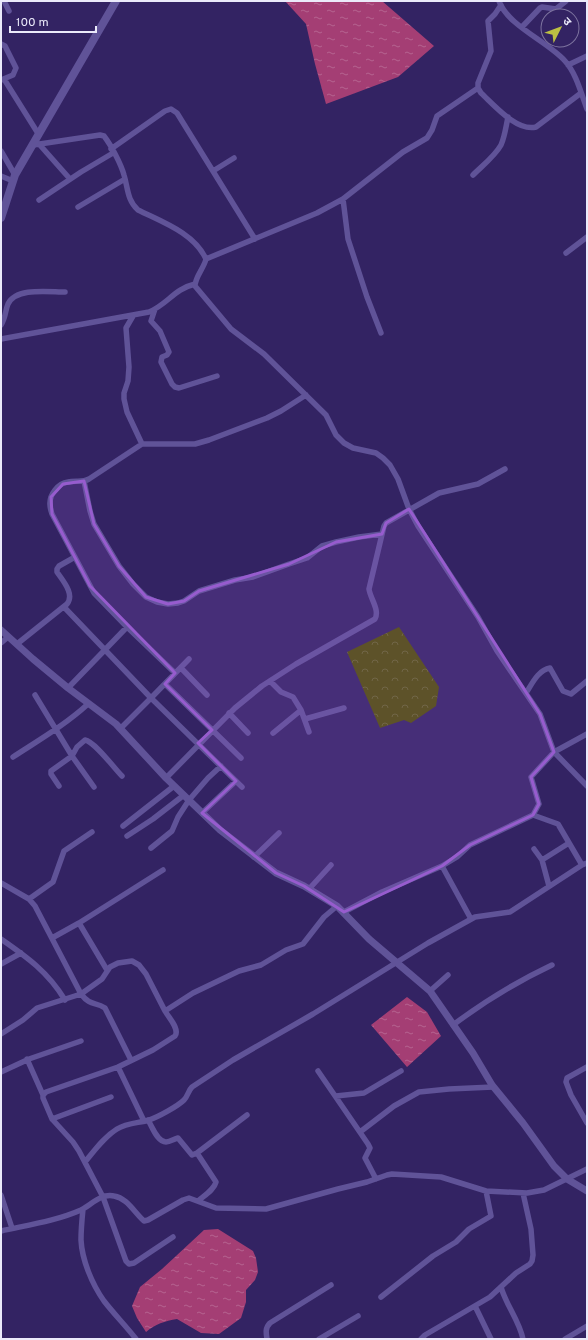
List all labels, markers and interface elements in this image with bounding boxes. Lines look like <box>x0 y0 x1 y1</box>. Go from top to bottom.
scale bar <box>10 8 96 34</box>
north arrow <box>540 8 580 48</box>
text: 100 m <box>16 15 49 31</box>
text: उ <box>559 15 574 29</box>

